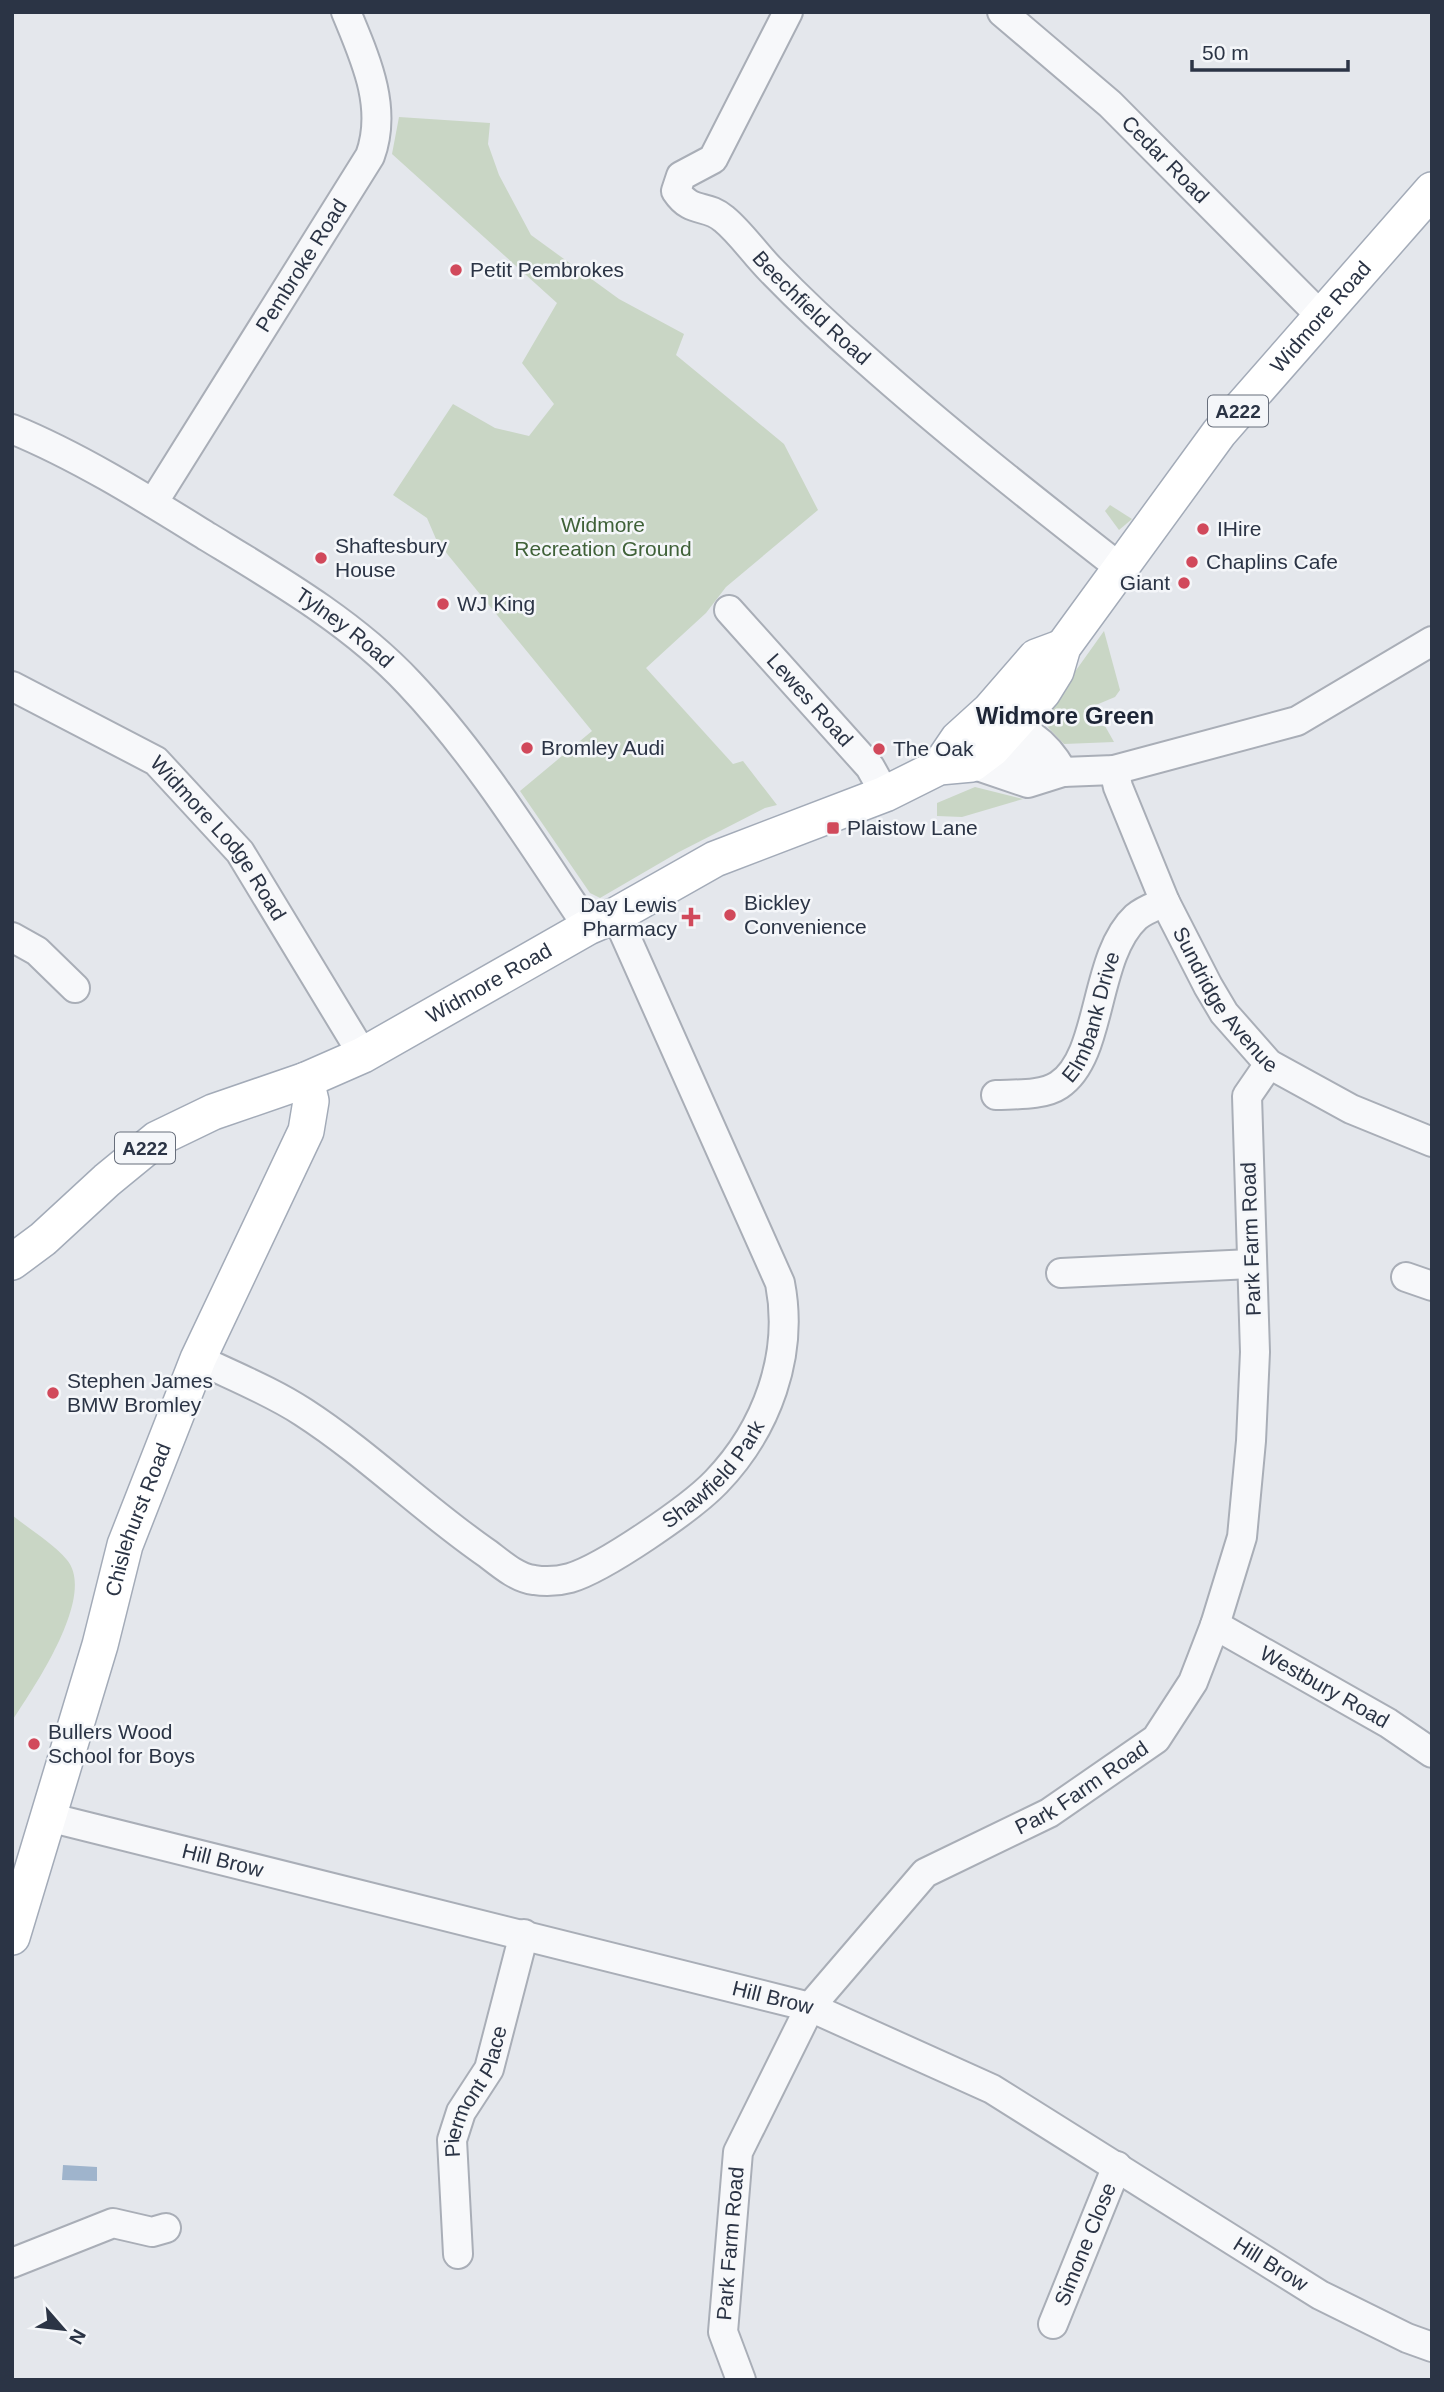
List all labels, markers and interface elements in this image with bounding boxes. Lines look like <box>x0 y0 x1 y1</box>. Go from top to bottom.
scale bar <box>1192 28 1348 72</box>
text: 50 m <box>1202 41 1249 64</box>
street label: Cedar Road <box>1117 111 1214 207</box>
street label: Pembroke Road <box>251 195 351 336</box>
street label: Beechfield Road <box>748 246 875 369</box>
street label: Widmore Road <box>1266 256 1375 377</box>
place label: Petit Pembrokes <box>470 258 624 281</box>
marker: Petit Pembrokes <box>448 262 464 278</box>
road number: A222 <box>1208 396 1268 426</box>
park label: Widmore Recreation Ground <box>514 513 692 560</box>
place label: IHire <box>1217 517 1261 540</box>
marker: IHire <box>1195 521 1211 537</box>
place label: Shaftesbury House <box>335 534 448 581</box>
marker: Shaftesbury House <box>313 550 329 566</box>
place label: Chaplins Cafe <box>1206 550 1338 573</box>
marker: Chaplins Cafe <box>1184 554 1200 570</box>
place label: Giant <box>1120 571 1170 594</box>
marker: Giant <box>1176 575 1192 591</box>
street label: Tylney Road <box>292 583 398 672</box>
place label: WJ King <box>457 592 535 615</box>
marker: WJ King <box>435 596 451 612</box>
street label: Lewes Road <box>763 649 858 751</box>
district label: Widmore Green <box>976 702 1154 729</box>
place label: Bromley Audi <box>541 736 665 759</box>
place label: The Oak <box>893 737 974 760</box>
marker: Bromley Audi <box>519 740 535 756</box>
marker: The Oak <box>871 741 887 757</box>
street label: Widmore Lodge Road <box>146 751 291 924</box>
place label: Plaistow Lane <box>847 816 978 839</box>
marker: Plaistow Lane <box>825 820 841 836</box>
place label: Bickley Convenience <box>744 891 867 938</box>
place label: Day Lewis Pharmacy <box>580 893 677 940</box>
marker: Bickley Convenience <box>722 907 738 923</box>
marker: Day Lewis Pharmacy <box>683 909 699 925</box>
street label: Sundridge Avenue <box>1169 923 1281 1077</box>
street label: Widmore Road <box>422 938 555 1028</box>
street label: Elmbank Drive <box>1057 948 1124 1087</box>
road number: A222 <box>115 1132 175 1164</box>
street label: Park Farm Road <box>1236 1162 1265 1316</box>
place label: Stephen James BMW Bromley <box>67 1369 213 1416</box>
marker: Stephen James BMW Bromley <box>45 1385 61 1401</box>
street label: Shawfield Park <box>657 1416 769 1533</box>
street label: Chislehurst Road <box>101 1440 175 1599</box>
street label: Westbury Road <box>1256 1641 1393 1732</box>
place label: Bullers Wood School for Boys <box>48 1720 195 1767</box>
marker: Bullers Wood School for Boys <box>26 1736 42 1752</box>
street label: Park Farm Road <box>1011 1736 1152 1839</box>
street label: Hill Brow <box>180 1839 267 1881</box>
street label: Hill Brow <box>730 1976 817 2019</box>
street label: Piermont Place <box>440 2023 511 2158</box>
street label: Park Farm Road <box>712 2166 748 2321</box>
street label: Simone Close <box>1050 2179 1120 2309</box>
street label: Hill Brow <box>1230 2232 1313 2296</box>
north arrow <box>28 2294 98 2364</box>
text: N <box>65 2326 90 2348</box>

